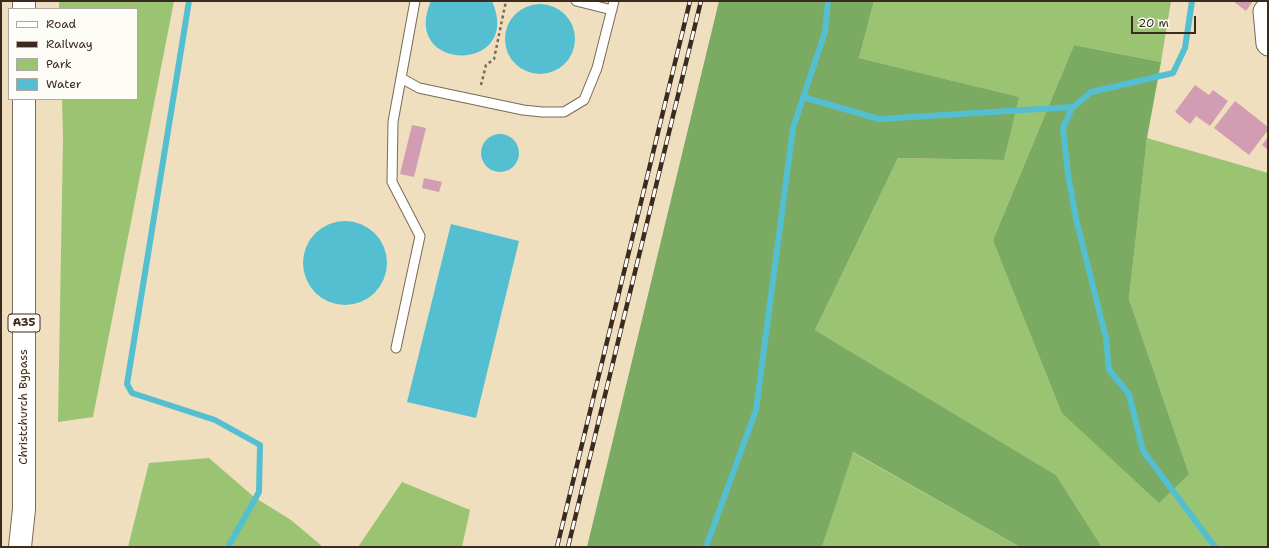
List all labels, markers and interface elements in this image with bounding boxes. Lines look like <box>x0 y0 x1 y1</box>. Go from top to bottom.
legend <box>8 8 138 100</box>
scale bar <box>1133 8 1198 34</box>
text: 20 m <box>1138 15 1169 31</box>
text: Road <box>46 16 76 32</box>
text: Railway <box>46 36 93 52</box>
text: Park <box>46 56 72 72</box>
text: Water <box>46 76 81 92</box>
road number: A35 <box>8 314 40 332</box>
street label: Christchurch Bypass <box>17 349 31 465</box>

